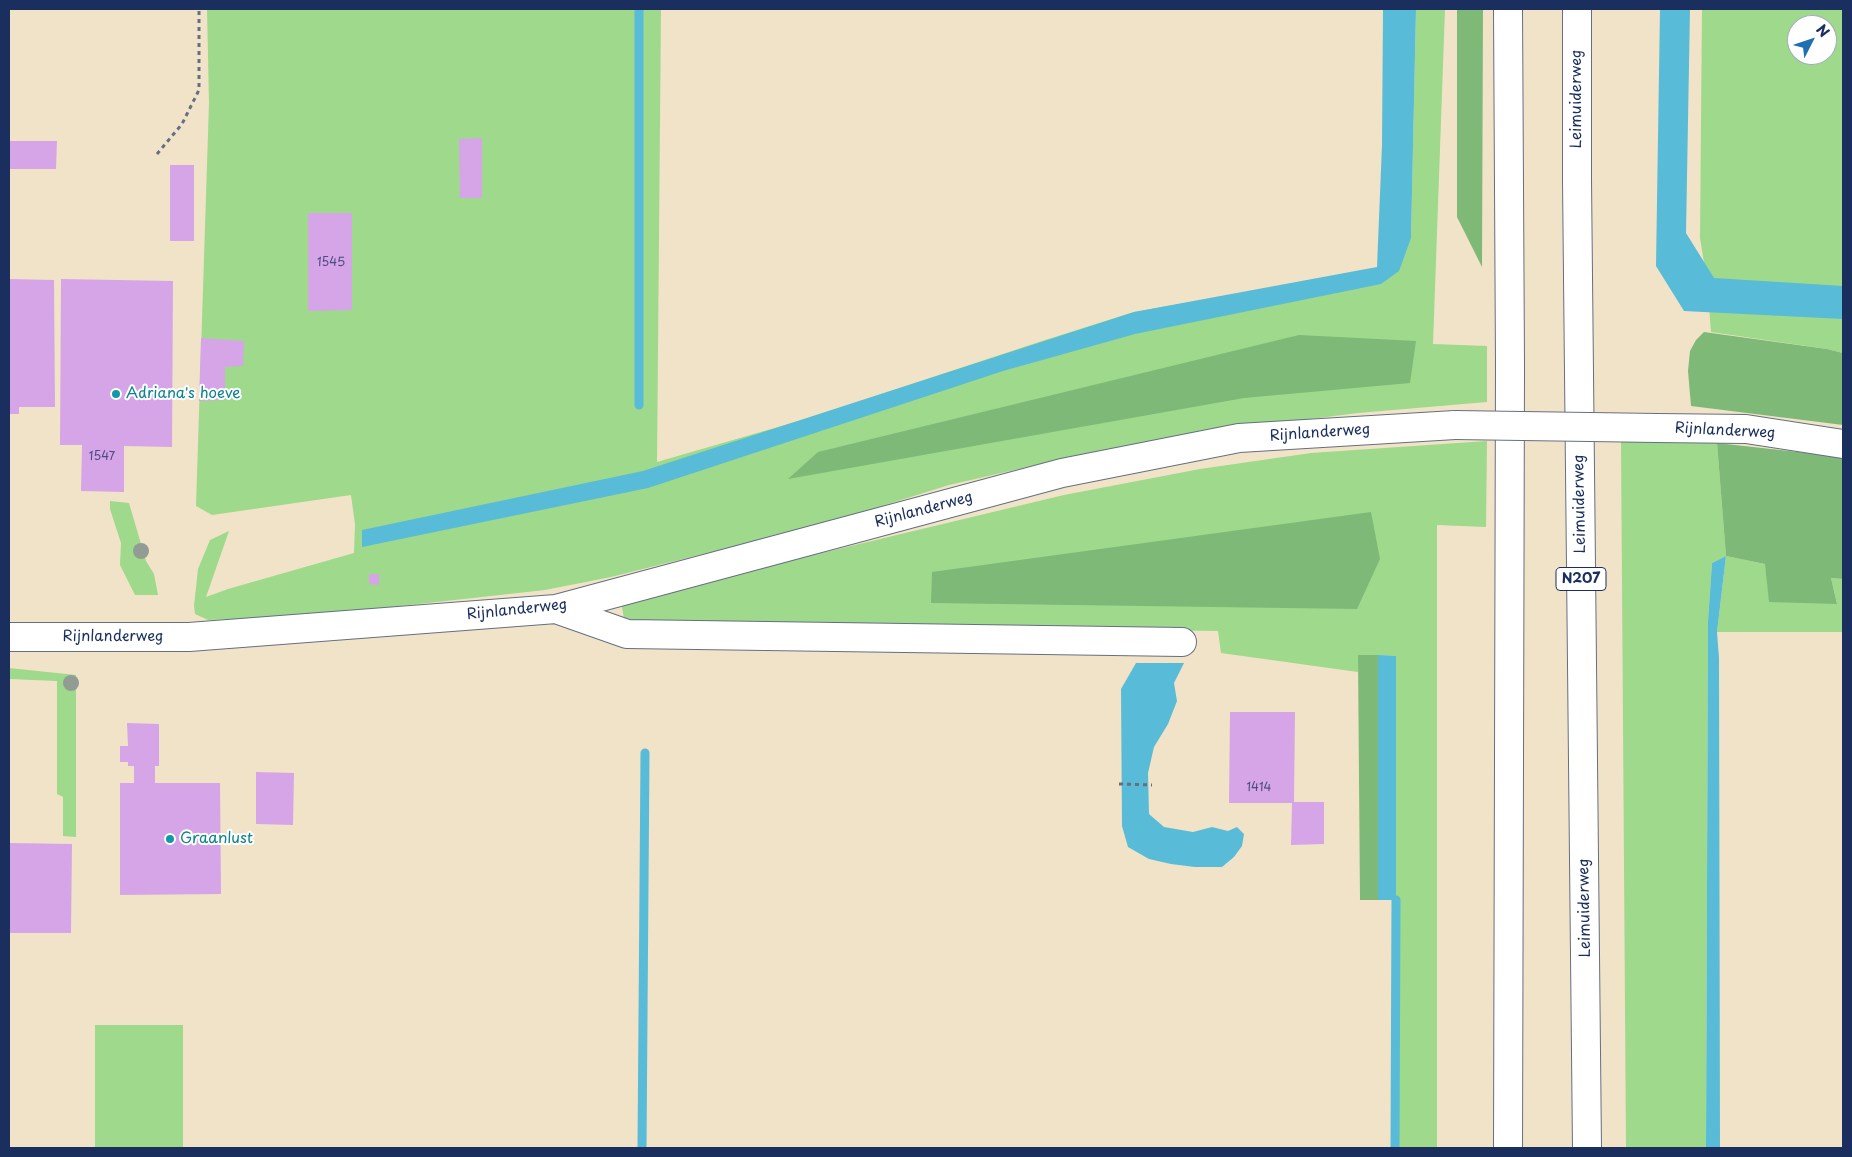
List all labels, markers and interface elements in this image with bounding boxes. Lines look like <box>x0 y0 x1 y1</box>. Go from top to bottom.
north arrow <box>1787 15 1837 65</box>
text: N <box>1811 19 1835 42</box>
street label: Leimuiderweg <box>1568 49 1586 149</box>
house number: 1545 <box>317 256 345 270</box>
place label: Adriana's hoeve <box>126 385 240 403</box>
marker: Adriana's hoeve <box>110 388 122 400</box>
street label: Rijnlanderweg <box>1674 419 1776 443</box>
street label: Rijnlanderweg <box>1269 421 1371 445</box>
house number: 1547 <box>89 450 115 464</box>
street label: Leimuiderweg <box>1570 454 1590 554</box>
street label: Rijnlanderweg <box>873 488 975 532</box>
road number: N207 <box>1556 568 1606 590</box>
street label: Rijnlanderweg <box>466 596 568 624</box>
street label: Rijnlanderweg <box>63 628 163 646</box>
house number: 1414 <box>1246 781 1272 795</box>
place label: Graanlust <box>180 830 253 848</box>
marker: Graanlust <box>164 833 176 845</box>
street label: Leimuiderweg <box>1575 858 1595 958</box>

